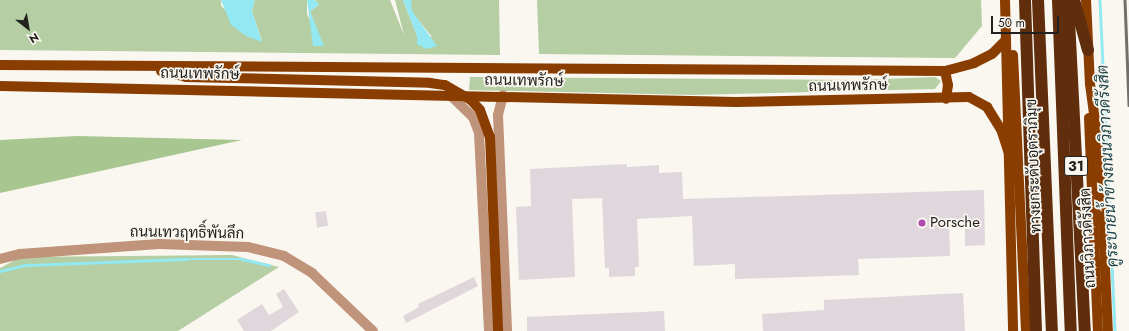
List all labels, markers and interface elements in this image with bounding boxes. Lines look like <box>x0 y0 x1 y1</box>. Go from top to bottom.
north arrow <box>8 8 48 48</box>
scale bar <box>993 8 1061 34</box>
text: 50 m <box>998 14 1025 32</box>
text: N <box>26 29 42 47</box>
street label: ถนนเทพรักษ์ <box>160 64 240 84</box>
water label: คูระบายน้ำข้างถนนวิภาวดีรังสิต <box>1093 64 1123 268</box>
street label: ถนนเทพรักษ์ <box>484 71 564 91</box>
street label: ถนนเทพรักษ์ <box>808 76 888 96</box>
street label: ทางยกระดับอุตราภิมุข <box>1023 98 1045 234</box>
road number: 31 <box>1064 154 1088 178</box>
street label: ถนนวิภาวดีรังสิต <box>1076 187 1100 289</box>
place label: Porsche <box>930 214 980 232</box>
marker: Porsche <box>917 218 927 228</box>
street label: ถนนเทวฤทธิ์พันลึก <box>130 223 244 243</box>

